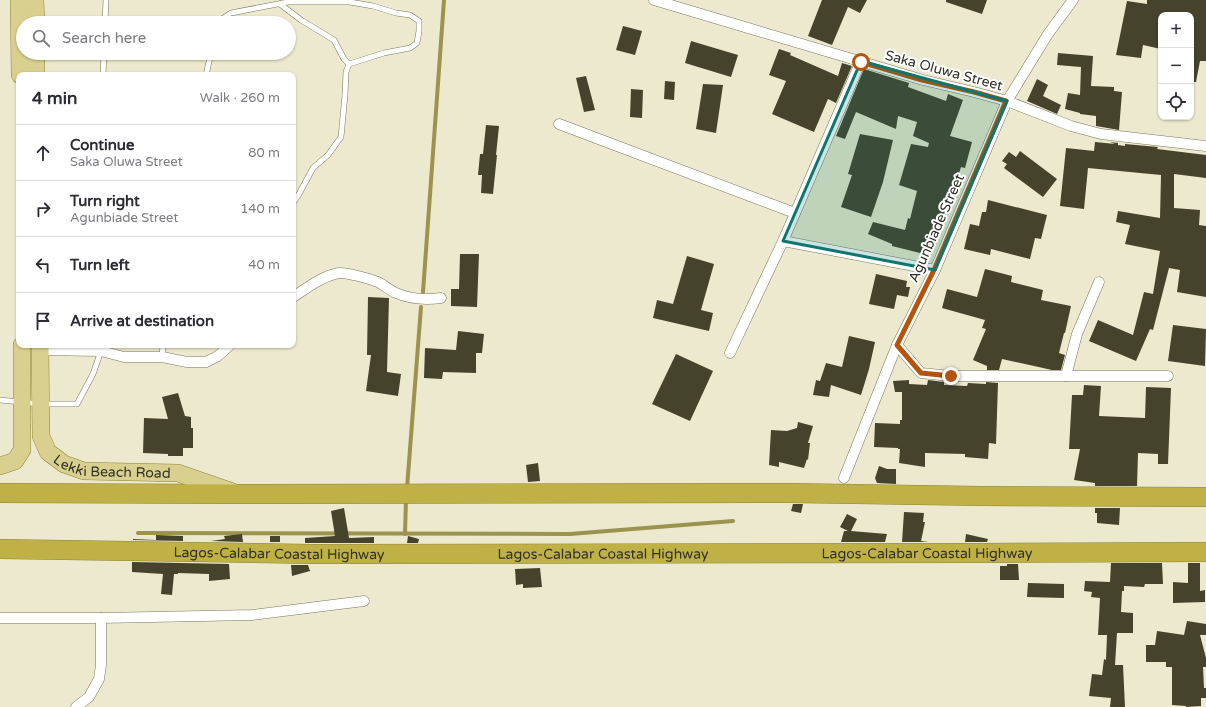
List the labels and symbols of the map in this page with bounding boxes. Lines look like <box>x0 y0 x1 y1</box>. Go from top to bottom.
street label: Saka Oluwa Street <box>883 47 1005 95</box>
route start <box>852 53 870 71</box>
street label: Agunbiade Street <box>905 171 968 285</box>
route end <box>942 367 960 385</box>
street label: Lekki Beach Road <box>50 451 171 482</box>
street label: Lagos-Calabar Coastal Highway <box>173 544 385 563</box>
street label: Lagos-Calabar Coastal Highway <box>497 545 709 563</box>
street label: Lagos-Calabar Coastal Highway <box>821 545 1033 562</box>

